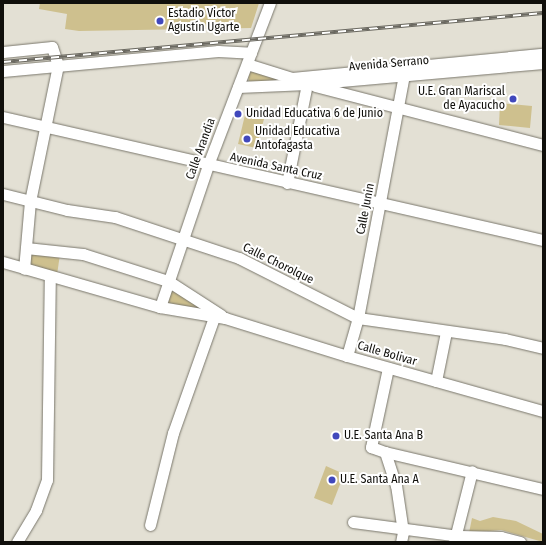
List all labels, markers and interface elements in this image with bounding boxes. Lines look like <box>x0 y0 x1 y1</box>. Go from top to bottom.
place label: Estadio Victor Agustín Ugarte <box>168 7 240 35</box>
marker: Estadio Victor Agustín Ugarte <box>155 16 165 26</box>
street label: Avenida Serrano <box>348 53 430 75</box>
place label: U.E. Gran Mariscal de Ayacucho <box>418 85 505 113</box>
marker: U.E. Gran Mariscal de Ayacucho <box>508 94 518 104</box>
place label: Unidad Educativa 6 de Junio <box>246 107 383 121</box>
marker: Unidad Educativa 6 de Junio <box>233 109 243 119</box>
street label: Calle Arandia <box>183 116 219 182</box>
place label: Unidad Educativa Antofagasta <box>255 125 340 153</box>
marker: Unidad Educativa Antofagasta <box>242 134 252 144</box>
street label: Avenida Santa Cruz <box>229 150 323 184</box>
street label: Calle Junin <box>354 182 378 236</box>
street label: Calle Chorolque <box>240 241 316 287</box>
street label: Calle Bolivar <box>356 339 418 369</box>
place label: U.E. Santa Ana B <box>344 429 423 443</box>
marker: U.E. Santa Ana B <box>331 431 341 441</box>
place label: U.E. Santa Ana A <box>340 473 419 487</box>
marker: U.E. Santa Ana A <box>327 475 337 485</box>

